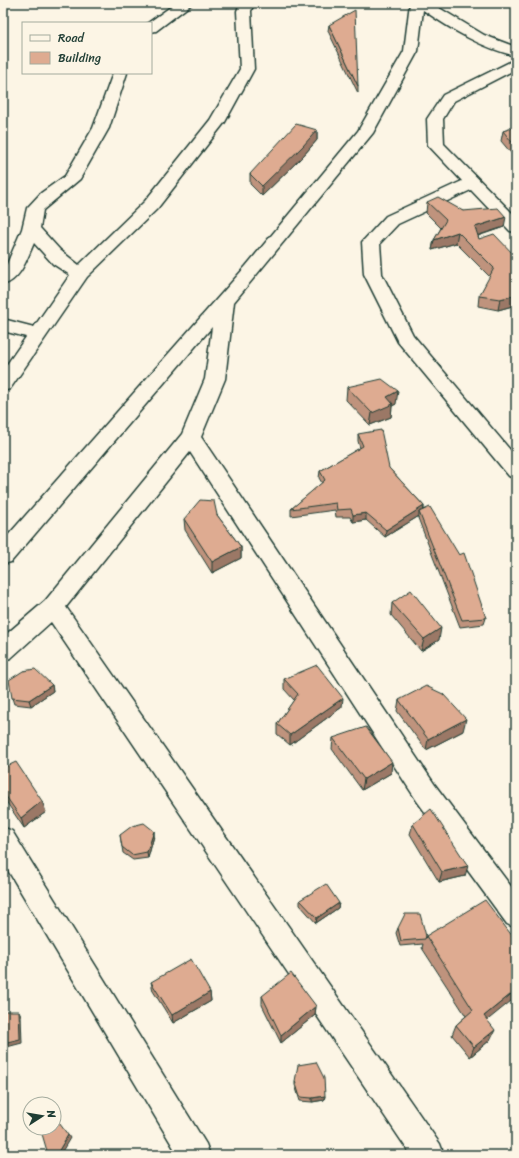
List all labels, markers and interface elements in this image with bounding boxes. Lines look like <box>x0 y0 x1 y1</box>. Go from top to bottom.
legend <box>22 22 152 74</box>
text: Road <box>58 27 85 49</box>
text: Building <box>58 47 101 69</box>
north arrow <box>22 1096 62 1136</box>
text: N <box>41 1107 61 1120</box>

